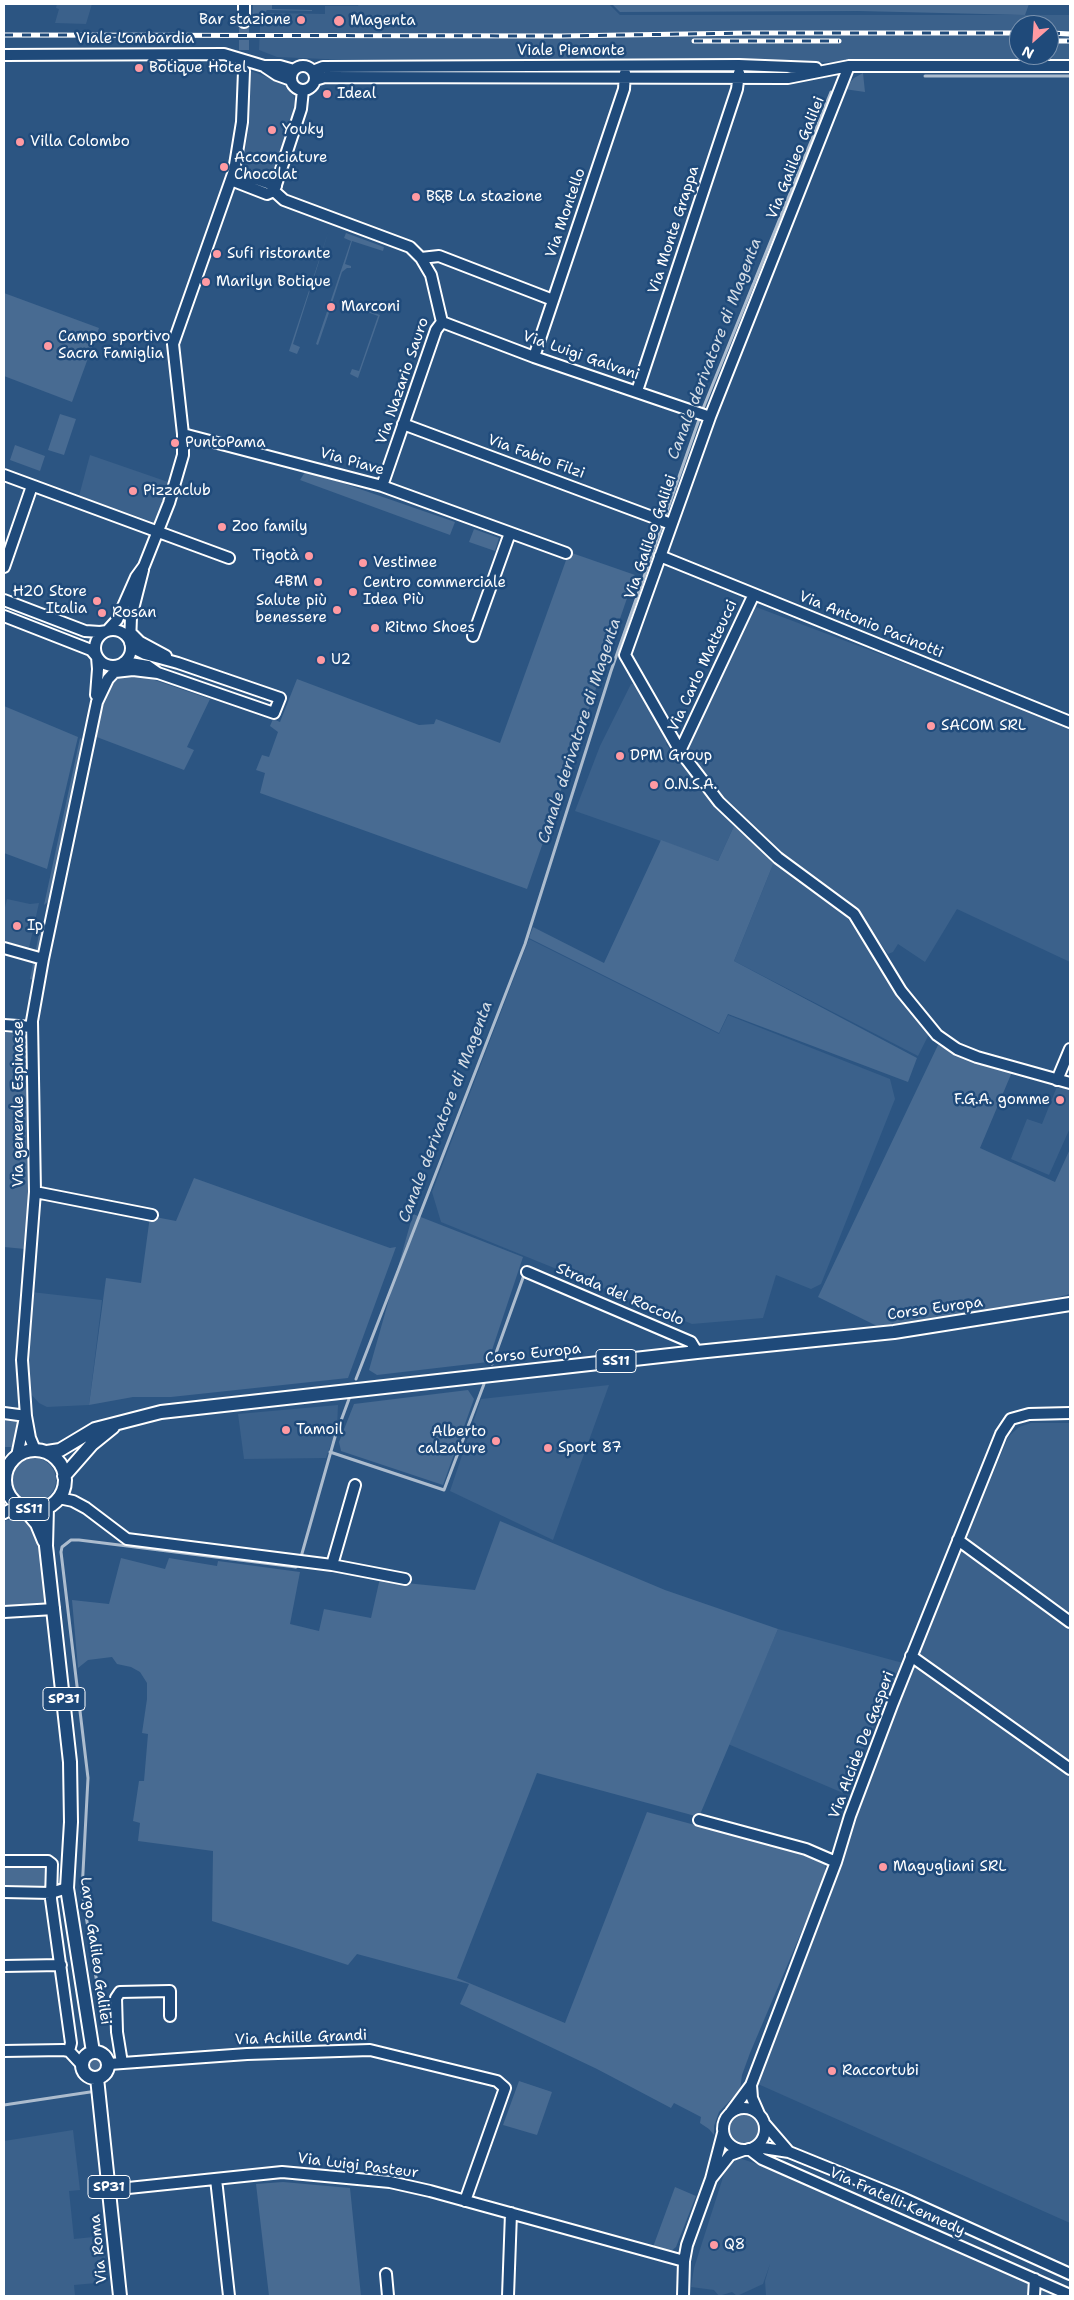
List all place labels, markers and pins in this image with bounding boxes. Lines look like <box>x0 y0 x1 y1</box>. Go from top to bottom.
place label: Bar stazione <box>199 11 291 29</box>
place label: Magenta <box>350 12 416 30</box>
marker: Bar stazione <box>295 14 307 26</box>
marker: Magenta <box>332 14 346 28</box>
place label: Botique Hotel <box>149 59 247 77</box>
marker: Botique Hotel <box>133 62 145 74</box>
place label: Ideal <box>337 85 376 103</box>
marker: Ideal <box>321 88 333 100</box>
place label: Youky <box>282 121 324 139</box>
marker: Youky <box>266 124 278 136</box>
place label: Villa Colombo <box>30 133 130 151</box>
marker: Villa Colombo <box>14 136 26 148</box>
place label: Acconciature Chocolat <box>234 149 327 184</box>
marker: Acconciature Chocolat <box>218 161 230 173</box>
place label: B&B La stazione <box>426 188 543 206</box>
marker: B&B La stazione <box>410 191 422 203</box>
place label: Sufi ristorante <box>227 245 331 263</box>
marker: Sufi ristorante <box>211 248 223 260</box>
place label: Marilyn Botique <box>216 273 331 291</box>
marker: Marilyn Botique <box>200 276 212 288</box>
place label: Marconi <box>341 298 400 316</box>
marker: Marconi <box>325 301 337 313</box>
place label: Campo sportivo Sacra Famiglia <box>58 328 170 363</box>
marker: Campo sportivo Sacra Famiglia <box>42 340 54 352</box>
place label: PuntoPama <box>185 434 266 452</box>
marker: PuntoPama <box>169 437 181 449</box>
place label: Pizzaclub <box>143 482 211 500</box>
marker: Pizzaclub <box>127 485 139 497</box>
place label: Zoo family <box>232 518 308 536</box>
marker: Zoo family <box>216 521 228 533</box>
place label: Tigotà <box>252 547 299 565</box>
marker: Tigotà <box>303 550 315 562</box>
place label: Vestimee <box>373 554 437 572</box>
marker: Vestimee <box>357 557 369 569</box>
place label: 4BM <box>274 573 308 591</box>
place label: Centro commerciale Idea Più <box>363 574 506 609</box>
marker: 4BM <box>312 576 324 588</box>
place label: H2O Store Italia <box>13 583 87 618</box>
marker: Centro commerciale Idea Più <box>347 586 359 598</box>
place label: Salute più benessere <box>255 592 327 627</box>
marker: H2O Store Italia <box>91 595 103 607</box>
place label: Rosan <box>112 604 157 622</box>
marker: Salute più benessere <box>331 604 343 616</box>
marker: Rosan <box>96 607 108 619</box>
place label: Ritmo Shoes <box>385 619 475 637</box>
marker: Ritmo Shoes <box>369 622 381 634</box>
place label: U2 <box>331 651 351 669</box>
marker: U2 <box>315 654 327 666</box>
place label: SACOM SRL <box>941 717 1026 735</box>
marker: SACOM SRL <box>925 720 937 732</box>
place label: DPM Group <box>630 747 712 765</box>
marker: DPM Group <box>614 750 626 762</box>
place label: O.N.S.A. <box>664 776 717 794</box>
marker: O.N.S.A. <box>648 779 660 791</box>
place label: Ip <box>27 917 43 935</box>
marker: Ip <box>11 920 23 932</box>
place label: F.G.A. gomme <box>954 1091 1050 1109</box>
marker: F.G.A. gomme <box>1054 1094 1066 1106</box>
place label: Tamoil <box>296 1421 343 1439</box>
place label: Alberto calzature <box>418 1423 486 1458</box>
marker: Tamoil <box>280 1424 292 1436</box>
marker: Alberto calzature <box>490 1435 502 1447</box>
place label: Sport 87 <box>558 1439 622 1457</box>
marker: Sport 87 <box>542 1442 554 1454</box>
place label: Magugliani SRL <box>893 1858 1006 1876</box>
marker: Magugliani SRL <box>877 1861 889 1873</box>
place label: Raccortubi <box>842 2062 919 2080</box>
marker: Raccortubi <box>826 2065 838 2077</box>
place label: Q8 <box>724 2236 745 2254</box>
marker: Q8 <box>708 2239 720 2251</box>

